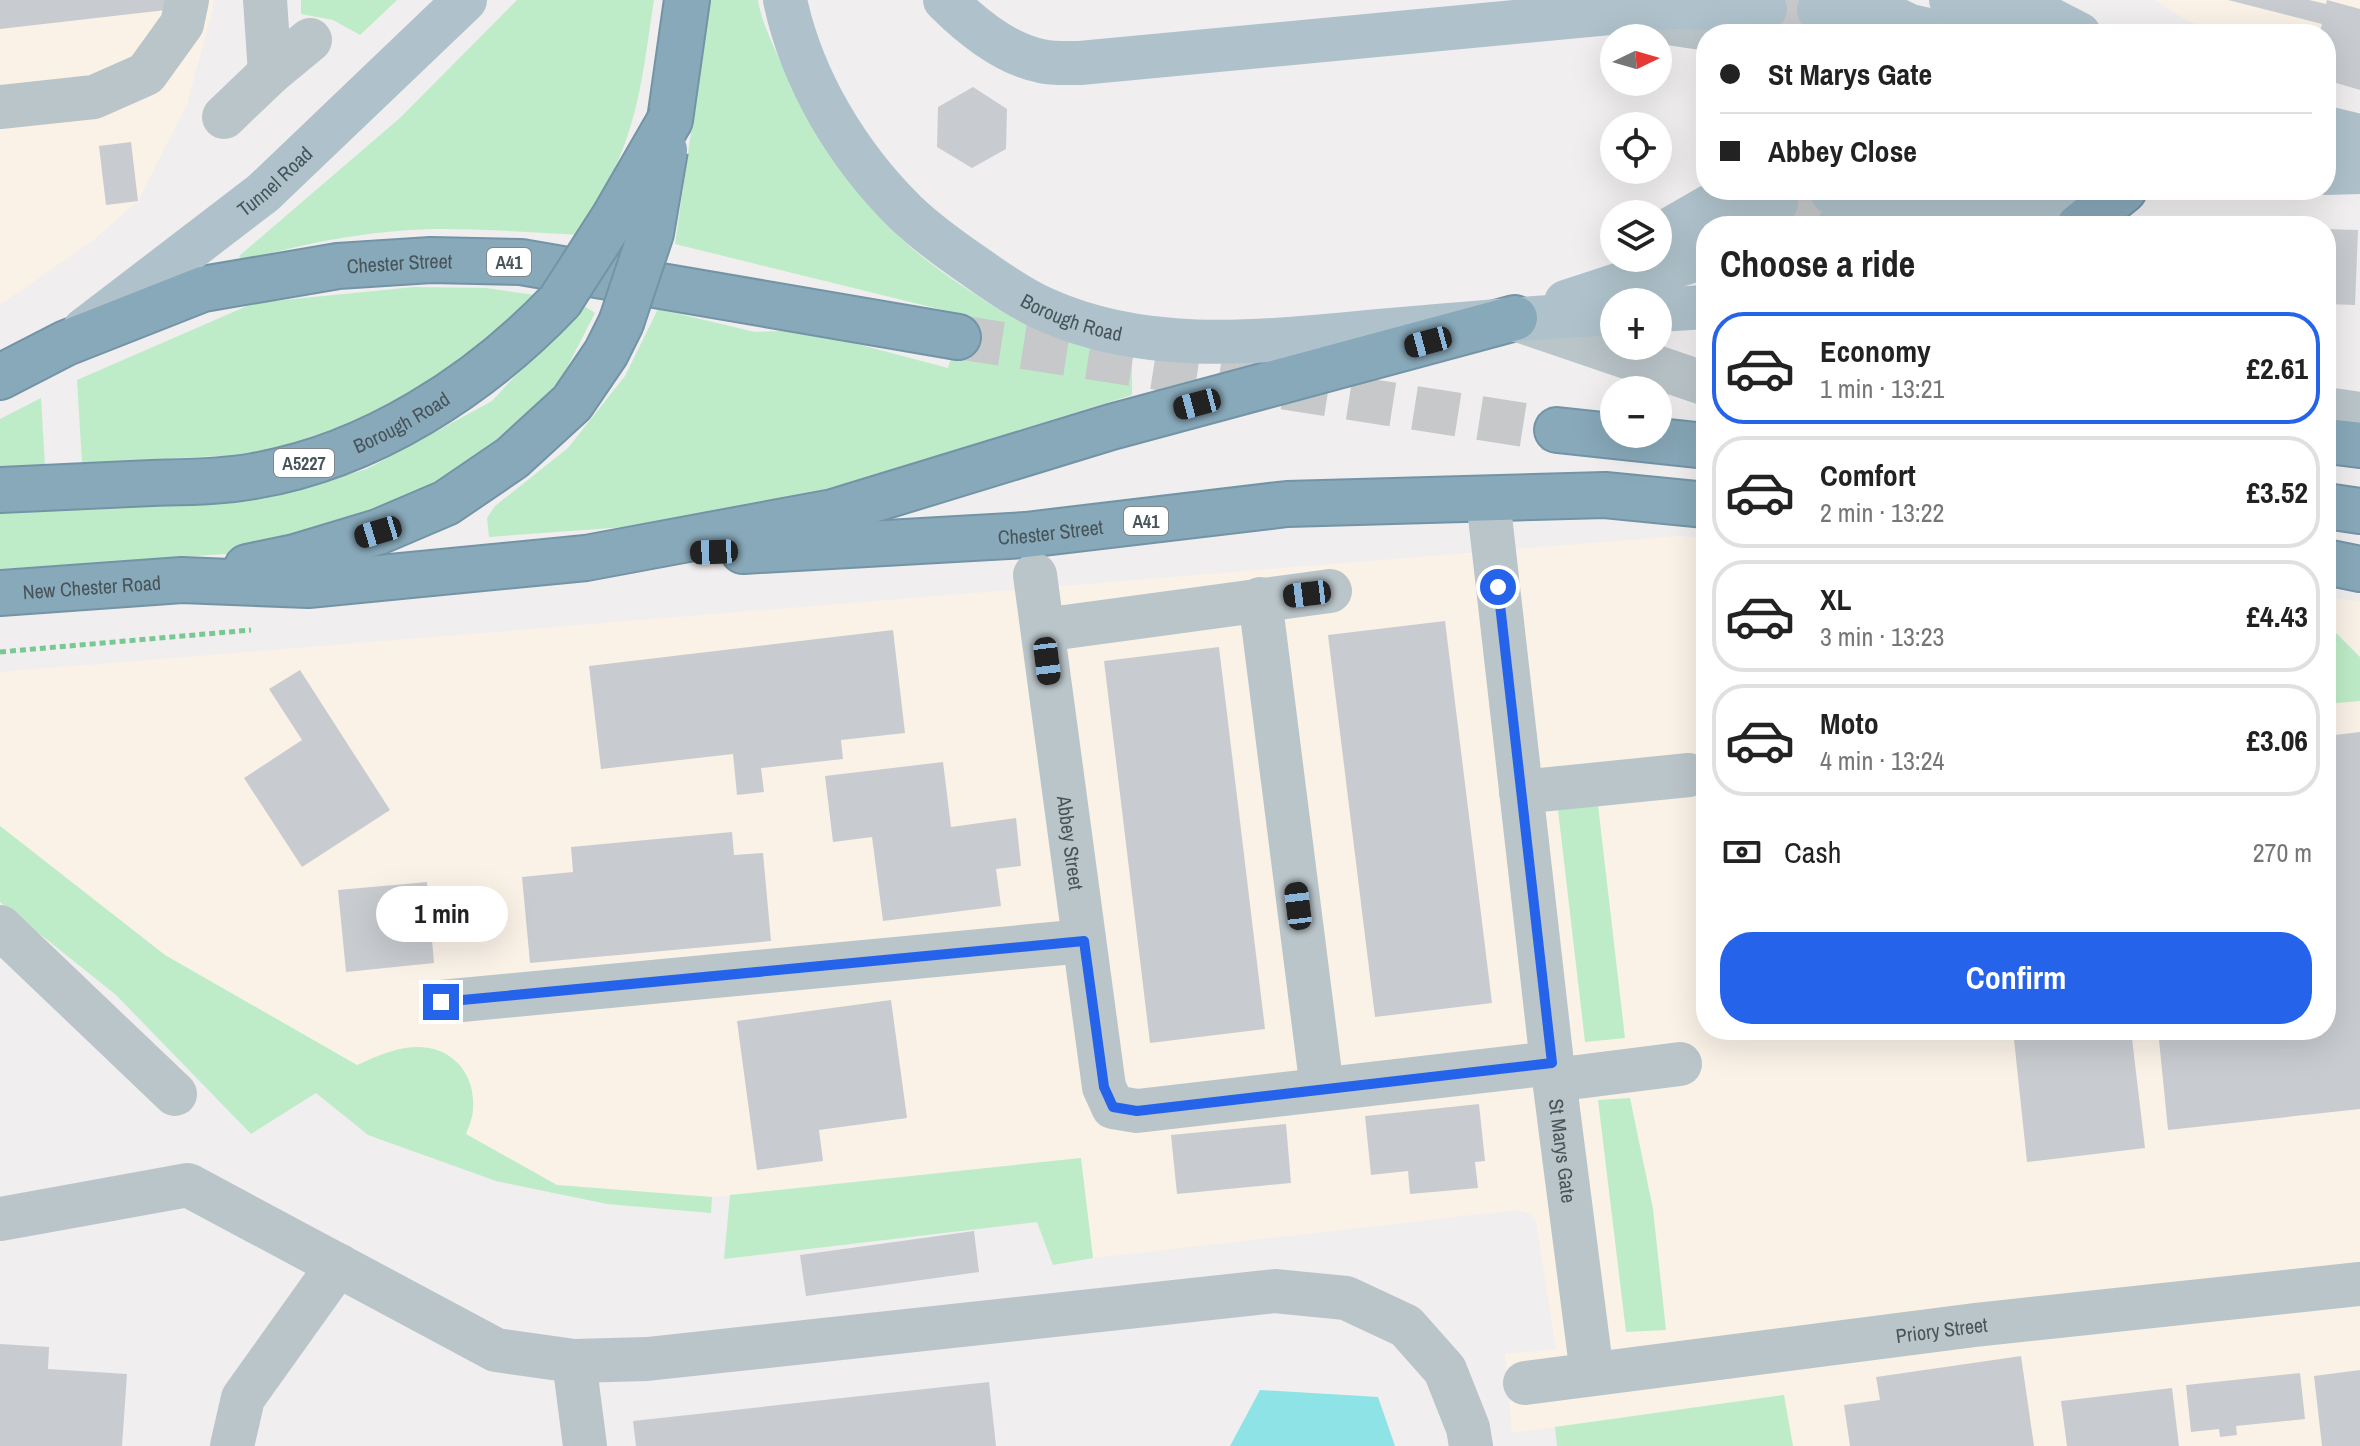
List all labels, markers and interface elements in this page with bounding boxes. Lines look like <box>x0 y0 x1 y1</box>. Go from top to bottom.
north arrow <box>1600 24 1672 96</box>
map controls <box>1600 24 1672 448</box>
text: St Marys Gate <box>1768 54 1932 94</box>
button: locate <box>1600 112 1672 184</box>
text: Abbey Close <box>1768 131 1917 171</box>
street label: Tunnel Road <box>231 140 318 222</box>
button: layers <box>1600 200 1672 272</box>
text: Choose a ride <box>1720 240 1915 288</box>
street label: Chester Street <box>346 246 453 279</box>
road number: A41 <box>487 248 531 276</box>
street label: Borough Road <box>1016 286 1125 347</box>
button: + <box>1600 288 1672 360</box>
car <box>1402 324 1454 360</box>
text: Economy <box>1820 331 1931 371</box>
icon: car <box>1724 332 1796 404</box>
text: £2.61 <box>2246 348 2308 388</box>
text: 1 min · 13:21 <box>1820 371 1944 406</box>
button: − <box>1600 376 1672 448</box>
street label: Borough Road <box>349 385 454 459</box>
car <box>1171 386 1223 422</box>
road number: A5227 <box>274 449 334 477</box>
text: Comfort <box>1820 455 1916 495</box>
icon: car <box>1724 456 1796 528</box>
text: £3.52 <box>2246 472 2308 512</box>
text: 2 min · 13:22 <box>1820 495 1944 530</box>
road number: A41 <box>1124 507 1168 535</box>
street label: Chester Street <box>997 512 1105 550</box>
car <box>352 514 404 550</box>
car <box>690 539 738 565</box>
street label: New Chester Road <box>22 568 162 605</box>
route start <box>1480 569 1516 605</box>
car <box>1282 579 1332 609</box>
text: XL <box>1820 579 1851 619</box>
icon: car <box>1724 580 1796 652</box>
text: £4.43 <box>2246 596 2308 636</box>
text: 3 min · 13:23 <box>1820 619 1944 654</box>
car <box>1032 636 1062 686</box>
text: Moto <box>1820 703 1879 743</box>
icon: car <box>1724 704 1796 776</box>
text: £3.06 <box>2246 720 2308 760</box>
text: 4 min · 13:24 <box>1820 743 1944 778</box>
street label: Abbey Street <box>1051 793 1091 892</box>
icon: cash <box>1720 830 1764 874</box>
text: Cash <box>1784 832 1841 872</box>
text: 270 m <box>2253 835 2312 870</box>
car <box>1283 881 1313 931</box>
callout: 1 min <box>375 886 507 942</box>
text: 1 min <box>414 896 470 931</box>
button: Confirm <box>1720 932 2312 1024</box>
route end <box>423 984 459 1020</box>
street label: St Marys Gate <box>1543 1097 1583 1204</box>
street label: Priory Street <box>1894 1310 1989 1349</box>

